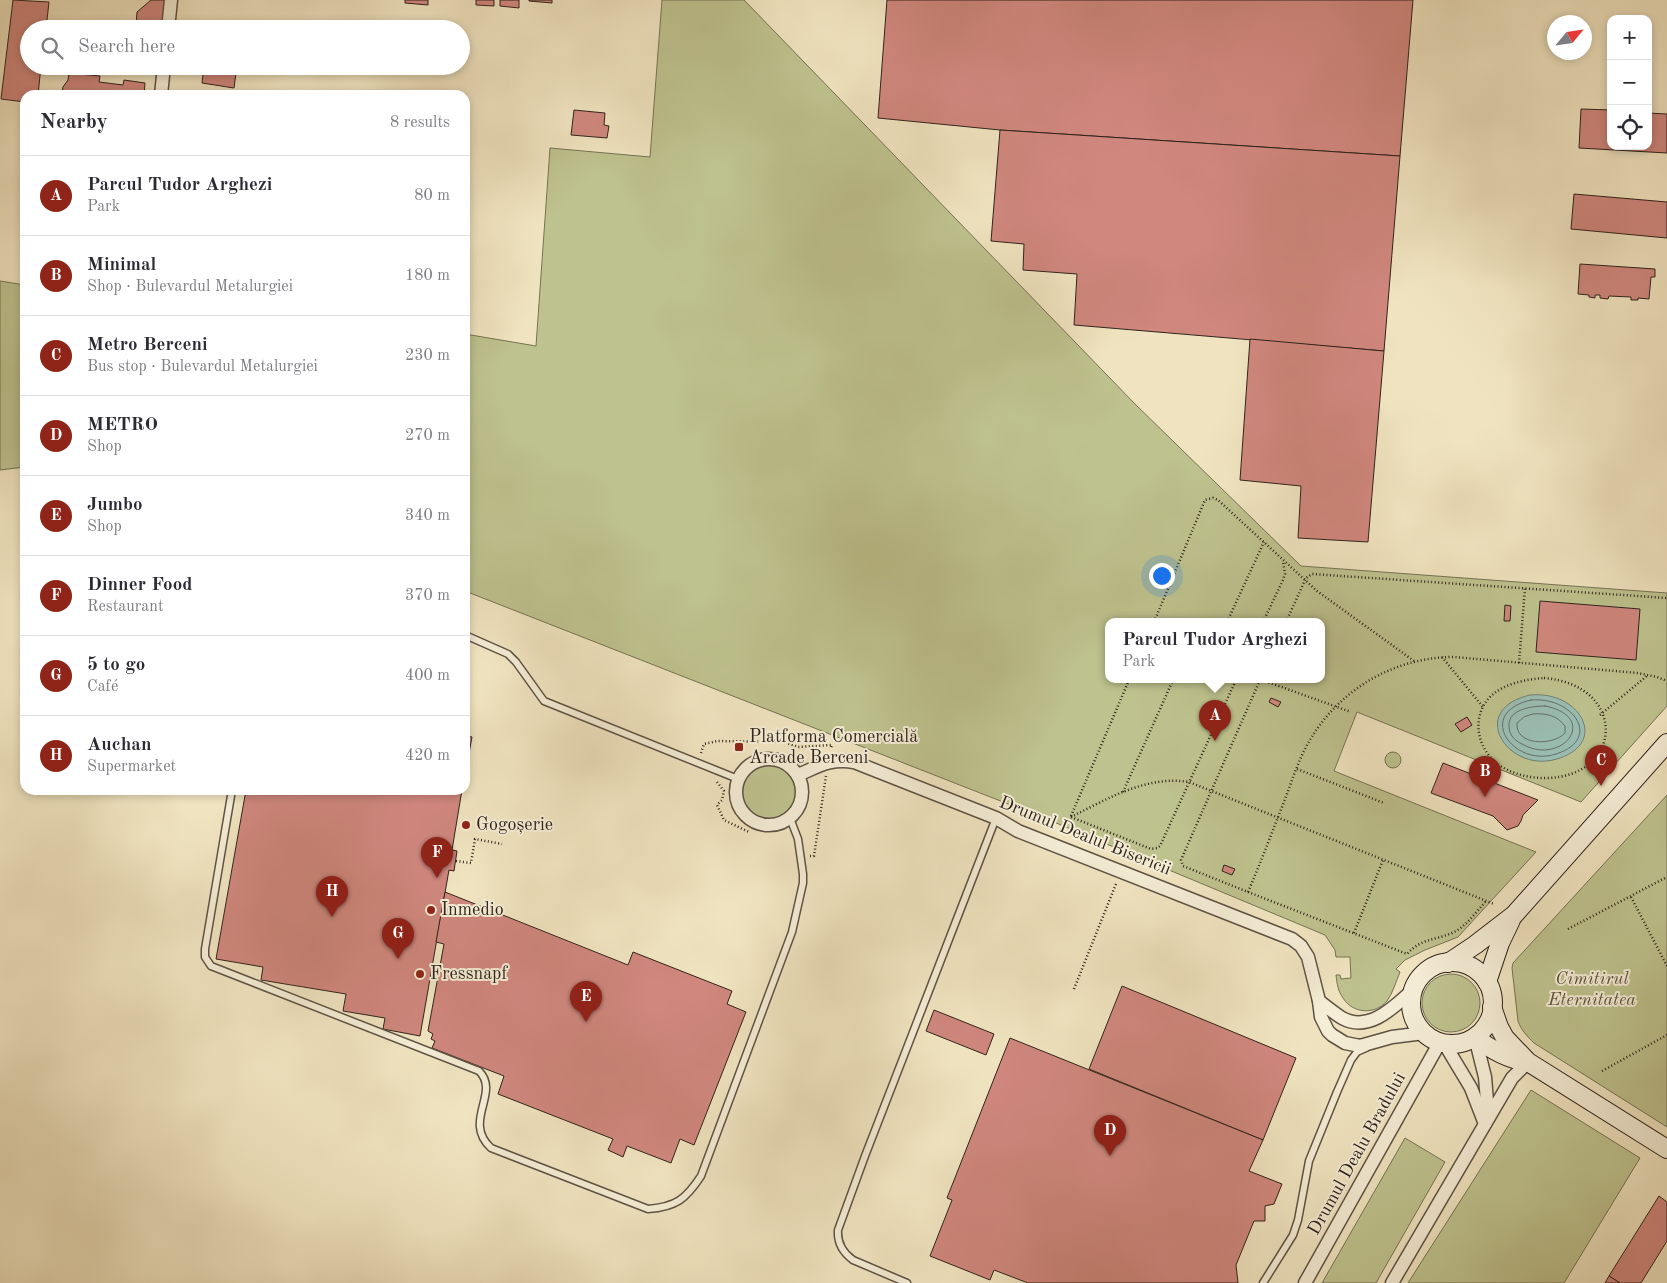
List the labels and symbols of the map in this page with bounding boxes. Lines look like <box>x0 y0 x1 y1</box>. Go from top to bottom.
north arrow <box>1547 15 1592 60</box>
your location <box>1149 563 1175 589</box>
pin: A <box>1199 700 1231 741</box>
place label: Platforma Comercială Arcade Berceni <box>749 728 918 767</box>
marker: Platforma Comercială Arcade Berceni <box>733 741 745 753</box>
pin: C <box>1585 745 1617 786</box>
pin: B <box>1469 756 1501 797</box>
street label: Drumul Dealul Bisericii <box>997 793 1174 879</box>
place label: Gogoșerie <box>476 816 553 835</box>
marker: Gogoșerie <box>460 819 472 831</box>
pin: F <box>421 837 453 878</box>
pin: H <box>316 876 348 917</box>
place label: Inmedio <box>441 901 504 919</box>
marker: Inmedio <box>425 904 437 916</box>
pin: G <box>382 918 414 959</box>
place label: Fressnapf <box>430 965 508 983</box>
marker: Fressnapf <box>414 968 426 980</box>
park label: Cimitirul Eternitatea <box>1547 970 1636 1009</box>
pin: E <box>570 981 602 1022</box>
street label: Drumul Dealu Bradului <box>1305 1070 1409 1238</box>
pin: D <box>1094 1115 1126 1156</box>

